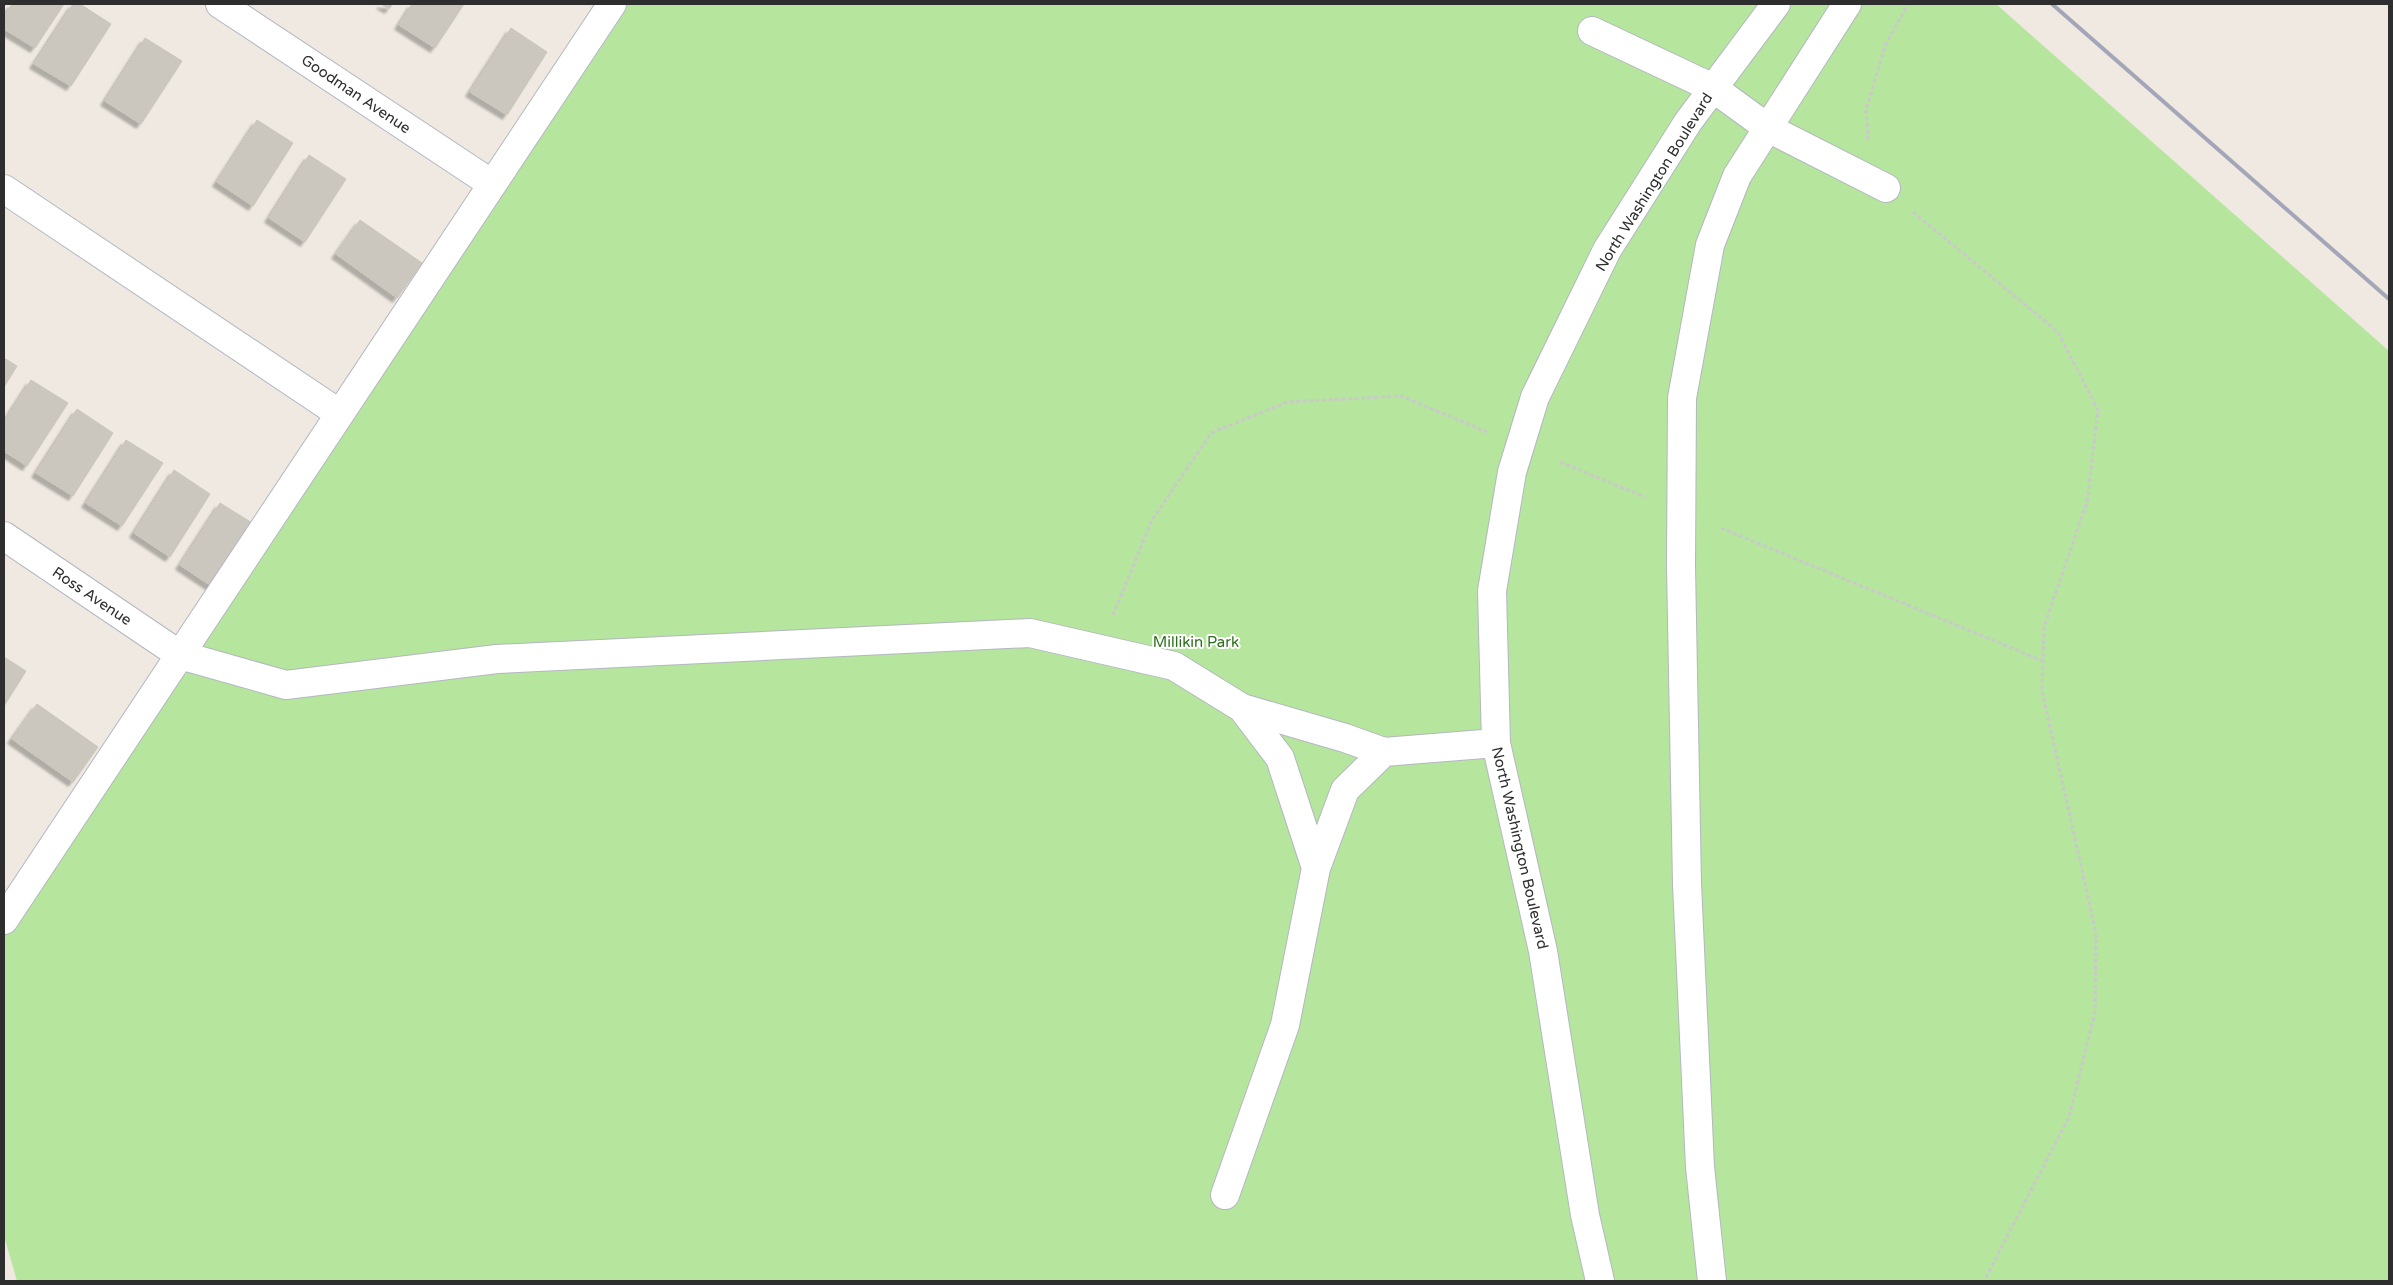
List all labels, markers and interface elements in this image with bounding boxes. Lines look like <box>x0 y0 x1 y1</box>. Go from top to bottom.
street label: Goodman Avenue <box>298 51 414 137</box>
street label: North Washington Boulevard <box>1592 89 1716 275</box>
street label: Ross Avenue <box>49 563 135 629</box>
park label: Millikin Park <box>1153 633 1239 651</box>
street label: North Washington Boulevard <box>1488 745 1552 951</box>

